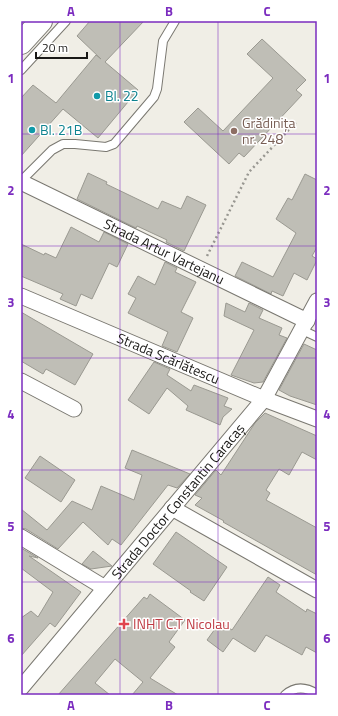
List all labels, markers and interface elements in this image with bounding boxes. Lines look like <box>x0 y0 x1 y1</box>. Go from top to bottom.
text: A <box>67 1 75 21</box>
text: B <box>165 1 173 21</box>
text: C <box>263 1 271 21</box>
scale bar <box>36 34 87 60</box>
text: 20 m <box>42 38 68 57</box>
text: 1 <box>7 68 15 88</box>
text: 1 <box>323 68 331 88</box>
place label: Bl. 22 <box>105 85 139 106</box>
marker: Bl. 22 <box>92 91 102 101</box>
place label: Grădinița nr. 248 <box>242 112 296 149</box>
place label: Bl. 21B <box>40 119 82 140</box>
marker: Bl. 21B <box>27 125 37 135</box>
marker: Grădinița nr. 248 <box>229 126 239 136</box>
text: 2 <box>7 180 15 200</box>
text: 2 <box>323 180 331 200</box>
street label: Strada Artur Vartejanu <box>100 213 228 289</box>
text: 3 <box>7 292 15 312</box>
text: 3 <box>323 292 331 312</box>
street label: Strada Scărlătescu <box>114 327 223 389</box>
text: 4 <box>7 404 15 424</box>
text: 4 <box>323 404 331 424</box>
street label: Strada Doctor Constantin Caracaș <box>106 418 249 583</box>
text: 5 <box>7 516 15 536</box>
text: 5 <box>323 516 331 536</box>
place label: INHT C.T Nicolau <box>133 613 230 634</box>
marker: INHT C.T Nicolau <box>118 618 130 630</box>
text: 6 <box>7 628 15 648</box>
text: 6 <box>323 628 331 648</box>
text: A <box>67 695 75 715</box>
text: B <box>165 695 173 715</box>
text: C <box>263 695 271 715</box>

